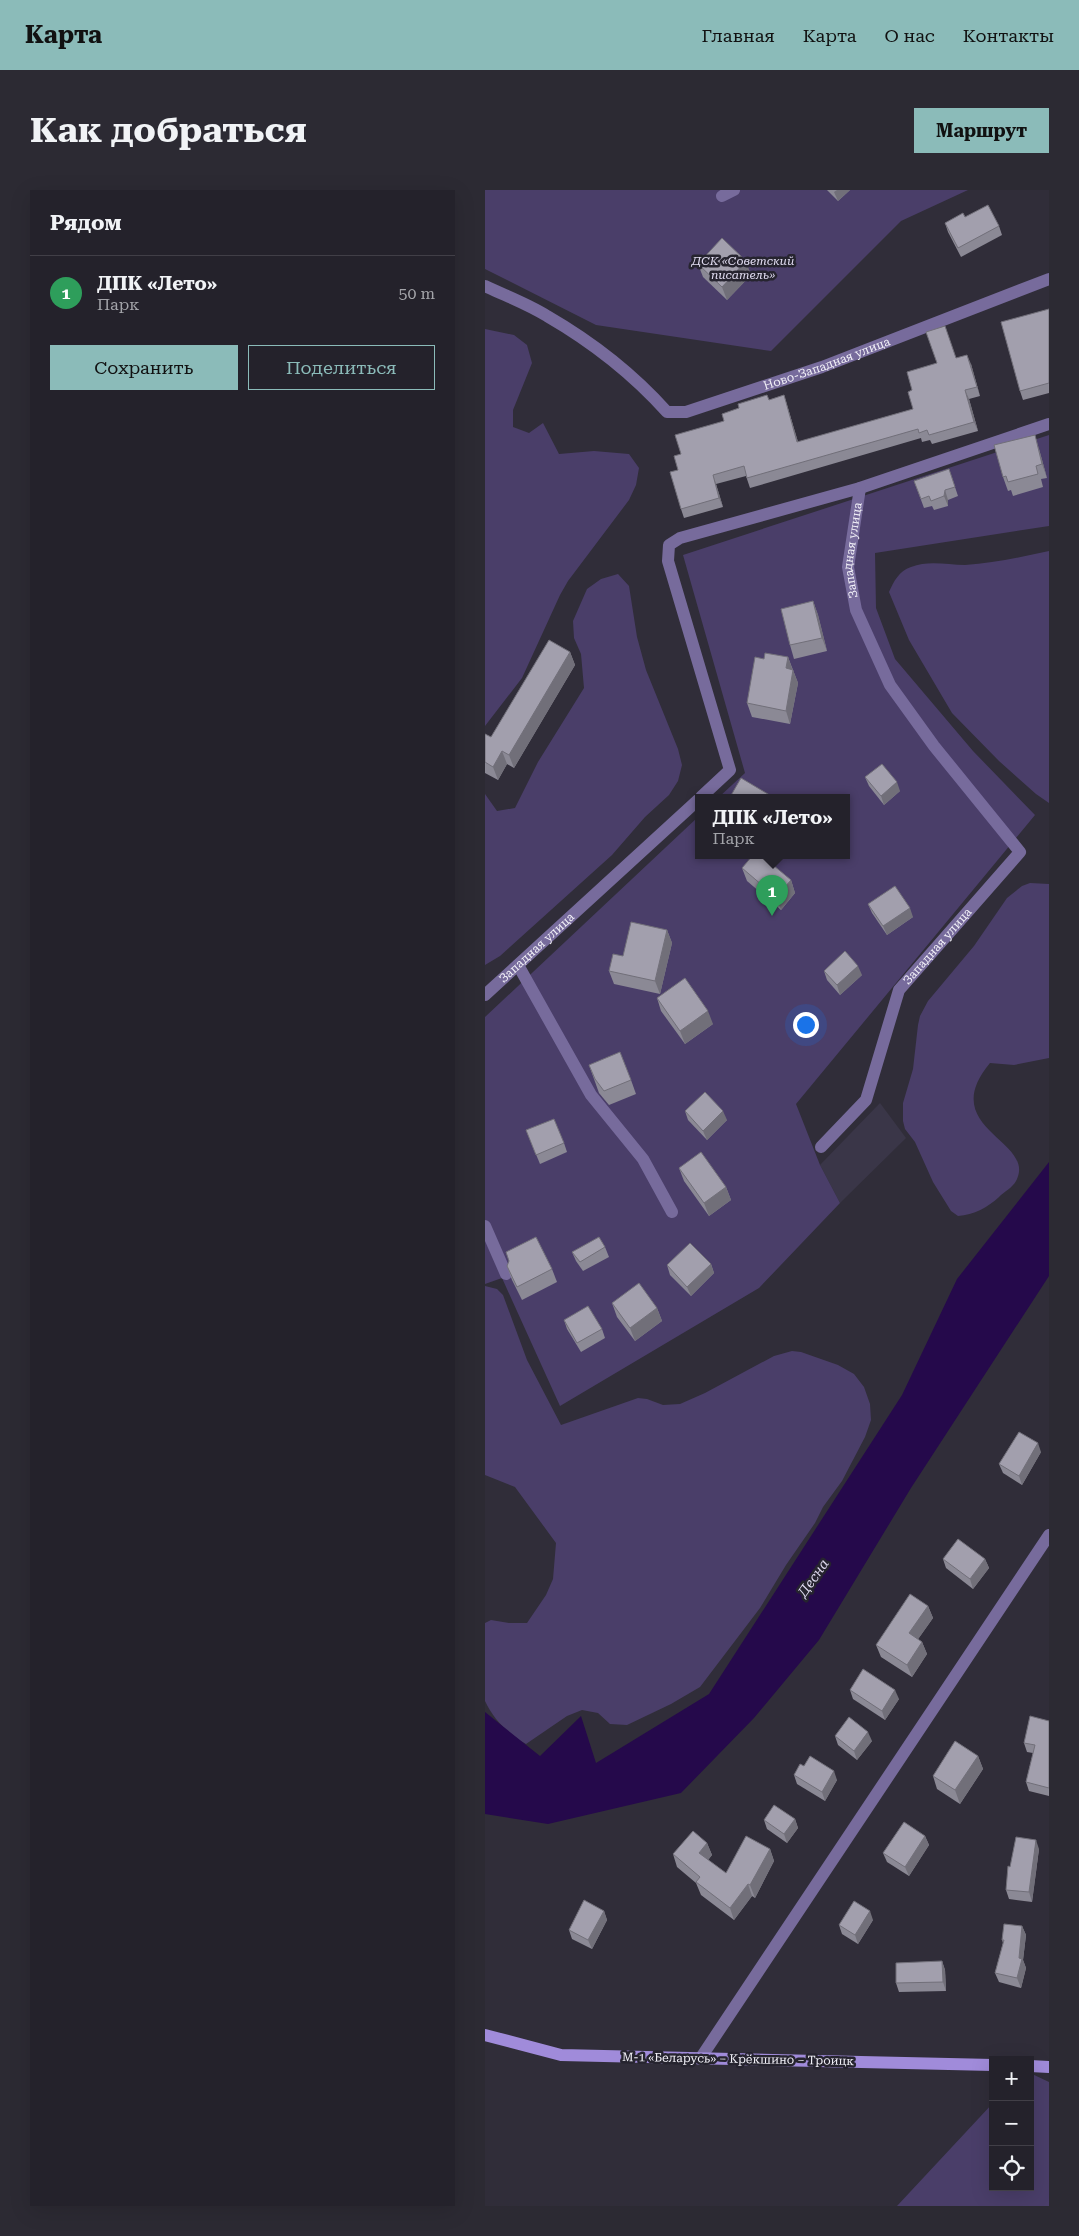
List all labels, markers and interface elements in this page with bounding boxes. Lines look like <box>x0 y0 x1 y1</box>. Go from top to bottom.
text: Карта <box>25 21 102 49</box>
text: Главная <box>702 25 775 46</box>
text: Карта <box>803 25 857 46</box>
text: О нас <box>885 25 935 46</box>
text: Контакты <box>963 25 1054 46</box>
button: Маршрут <box>914 108 1049 153</box>
text: Как добраться <box>30 110 307 151</box>
text: Рядом <box>50 211 122 235</box>
park label: ДСК «Советский писатель» <box>691 254 794 282</box>
text: ДПК «Лето» <box>97 272 217 295</box>
text: 1 <box>62 284 70 303</box>
text: 50 m <box>398 284 435 303</box>
text: Парк <box>97 295 139 314</box>
street label: Ново-Западная улица <box>762 334 893 393</box>
button: Сохранить <box>50 345 238 390</box>
button: Поделиться <box>248 345 435 390</box>
street label: Западная улица <box>841 501 865 600</box>
popup <box>695 794 850 859</box>
text: ДПК «Лето» <box>712 806 833 829</box>
text: Парк <box>712 829 755 848</box>
pin: 1 <box>756 875 788 916</box>
street label: Западная улица <box>900 905 975 987</box>
street label: Западная улица <box>496 909 578 986</box>
your location <box>793 1012 819 1038</box>
water label: Десна <box>794 1556 832 1601</box>
street label: М-1 «Беларусь» – Крёкшино – Троицк <box>622 2050 855 2068</box>
map controls <box>989 2056 1034 2191</box>
button: + <box>989 2056 1034 2101</box>
button: − <box>989 2101 1034 2146</box>
button: locate <box>989 2146 1034 2191</box>

